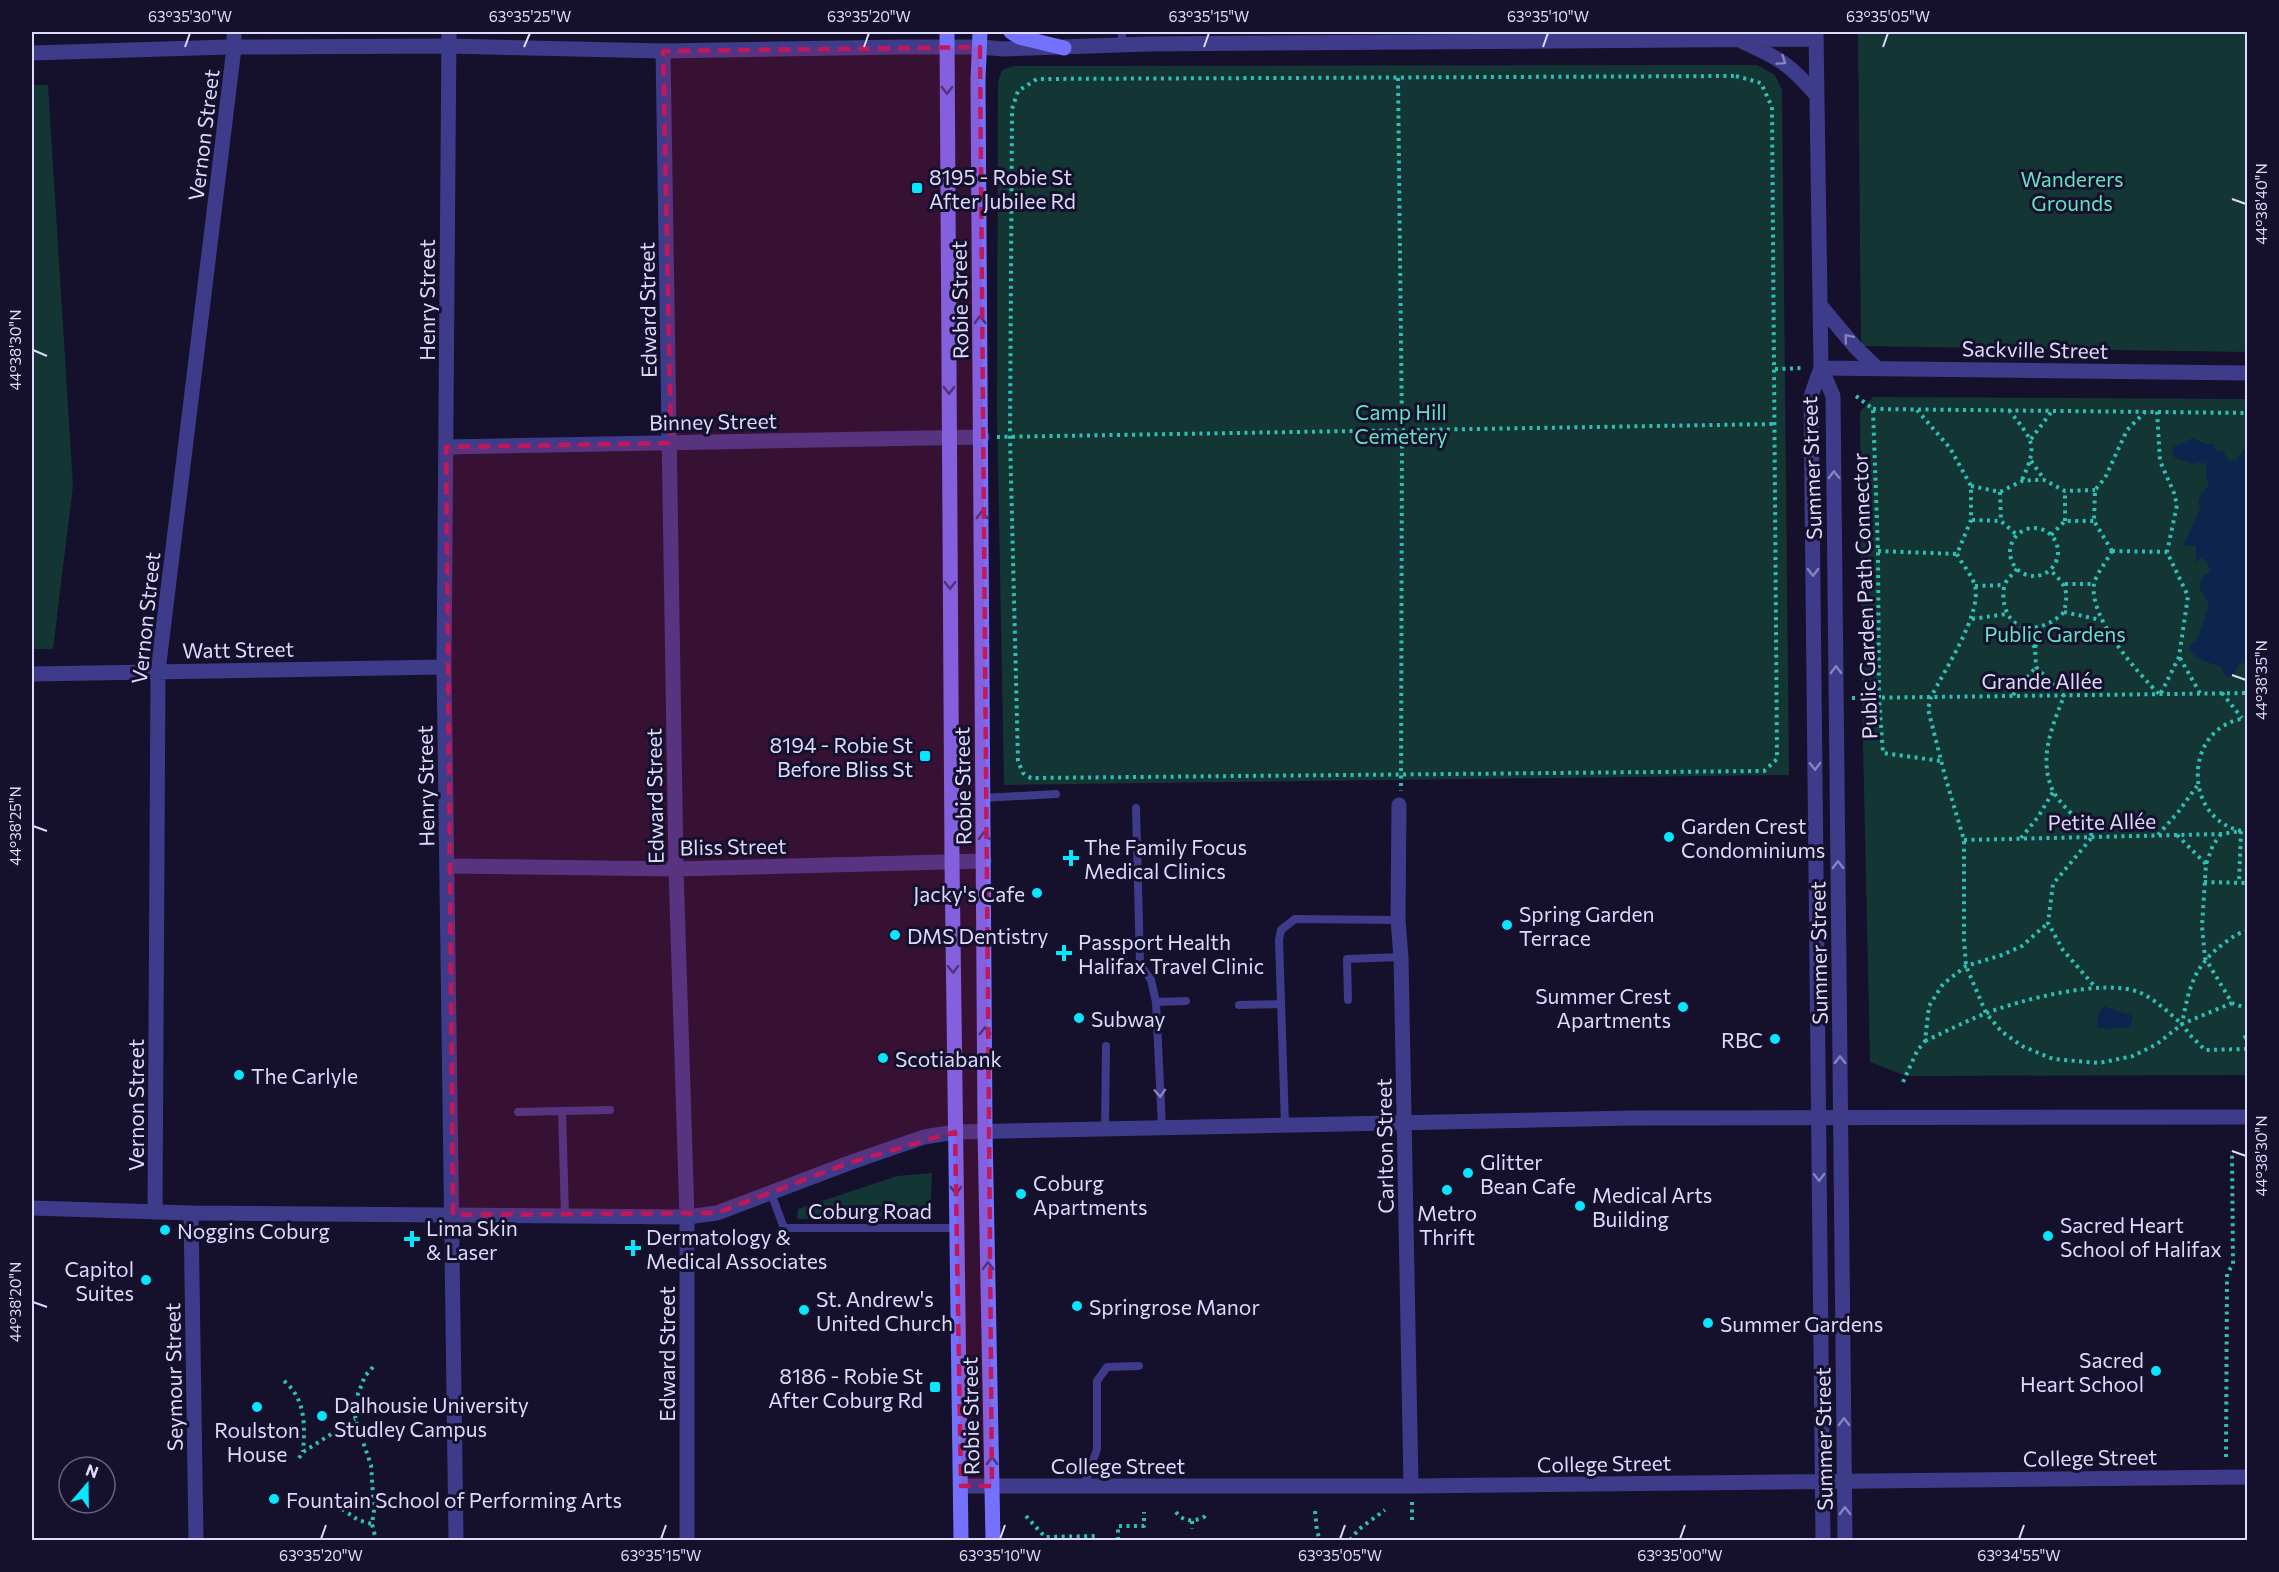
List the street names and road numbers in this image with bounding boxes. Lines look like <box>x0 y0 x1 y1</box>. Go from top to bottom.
street label: Vernon Street <box>183 68 223 202</box>
street label: Henry Street <box>414 239 439 361</box>
street label: Robie Street <box>945 241 973 359</box>
street label: Edward Street <box>633 242 661 378</box>
street label: Sackville Street <box>1962 335 2108 363</box>
street label: Summer Street <box>1796 396 1826 540</box>
street label: Binney Street <box>649 407 777 435</box>
street label: Public Garden Path Connector <box>1847 452 1881 740</box>
street label: Vernon Street <box>126 551 164 685</box>
street label: Watt Street <box>182 636 294 662</box>
street label: Grande Allée <box>1981 668 2103 693</box>
street label: Henry Street <box>411 725 439 847</box>
street label: Robie Street <box>948 727 976 845</box>
street label: Edward Street <box>640 728 668 864</box>
street label: Petite Allée <box>2047 808 2157 834</box>
street label: Bliss Street <box>679 833 787 859</box>
street label: Summer Street <box>1804 881 1832 1025</box>
street label: Vernon Street <box>123 1039 148 1171</box>
street label: Carlton Street <box>1370 1078 1398 1214</box>
street label: Coburg Road <box>808 1198 932 1223</box>
street label: Edward Street <box>654 1286 679 1422</box>
street label: Seymour Street <box>159 1303 187 1451</box>
street label: Robie Street <box>956 1357 984 1475</box>
street label: Summer Street <box>1809 1367 1837 1511</box>
street label: College Street <box>2023 1443 2157 1471</box>
street label: College Street <box>1537 1449 1671 1477</box>
street label: College Street <box>1051 1453 1185 1478</box>

